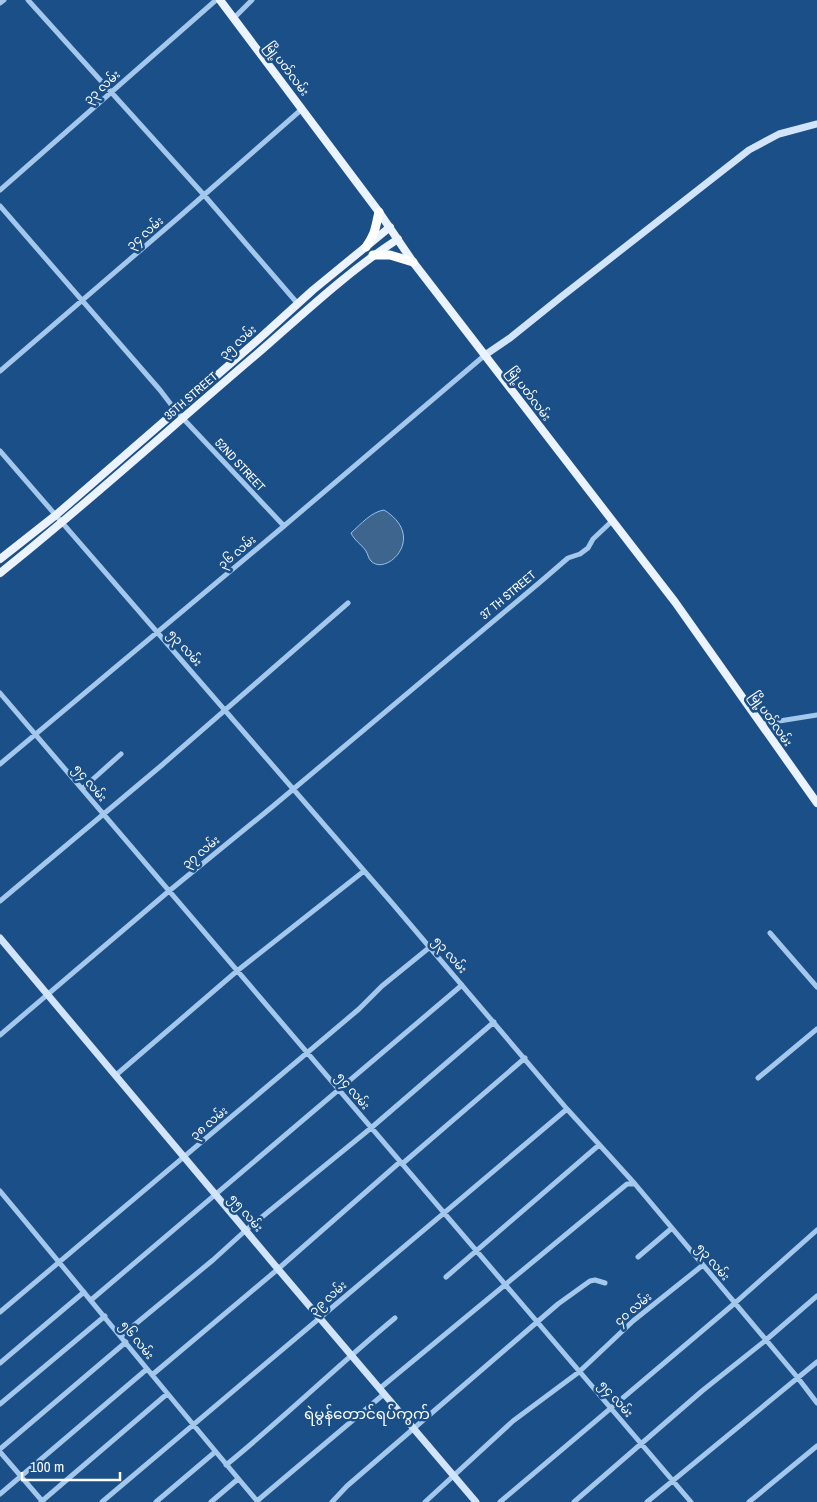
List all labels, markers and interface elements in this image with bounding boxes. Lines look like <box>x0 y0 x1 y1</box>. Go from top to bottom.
street label: မြို့ပတ်လမ်း <box>260 38 313 101</box>
street label: ၃၃ လမ်း <box>80 66 125 109</box>
street label: ၃၄ လမ်း <box>123 212 168 255</box>
street label: ၃၅ လမ်း <box>215 321 261 364</box>
street label: မြို့ပတ်လမ်း <box>502 363 555 426</box>
street label: 35TH STREET <box>161 368 221 424</box>
street label: 52ND STREET <box>211 435 269 495</box>
street label: ၃၆ လမ်း <box>214 531 261 574</box>
street label: 37 TH STREET <box>477 567 539 623</box>
street label: ၅၃ လမ်း <box>163 625 206 671</box>
street label: မြို့ပတ်လမ်း <box>744 688 797 751</box>
street label: ၅၄ လမ်း <box>68 760 111 806</box>
street label: ၃၇ လမ်း <box>178 831 224 874</box>
street label: ၅၃ လမ်း <box>428 932 471 978</box>
street label: ၅၄ လမ်း <box>331 1068 374 1114</box>
street label: ၃၈ လမ်း <box>186 1102 232 1145</box>
street label: ၅၅ လမ်း <box>224 1190 267 1237</box>
street label: ၅၃ လမ်း <box>691 1239 734 1285</box>
street label: ၃၉ လမ်း <box>305 1277 351 1320</box>
street label: ၄၀ လမ်း <box>610 1288 656 1331</box>
street label: ၅၆ လမ်း <box>115 1317 158 1364</box>
street label: ၅၄ လမ်း <box>594 1376 637 1422</box>
district label: ရဲမွန်တောင်ရပ်ကွက် <box>304 1403 430 1426</box>
scale bar <box>22 1450 120 1482</box>
text: 100 m <box>30 1456 64 1477</box>

